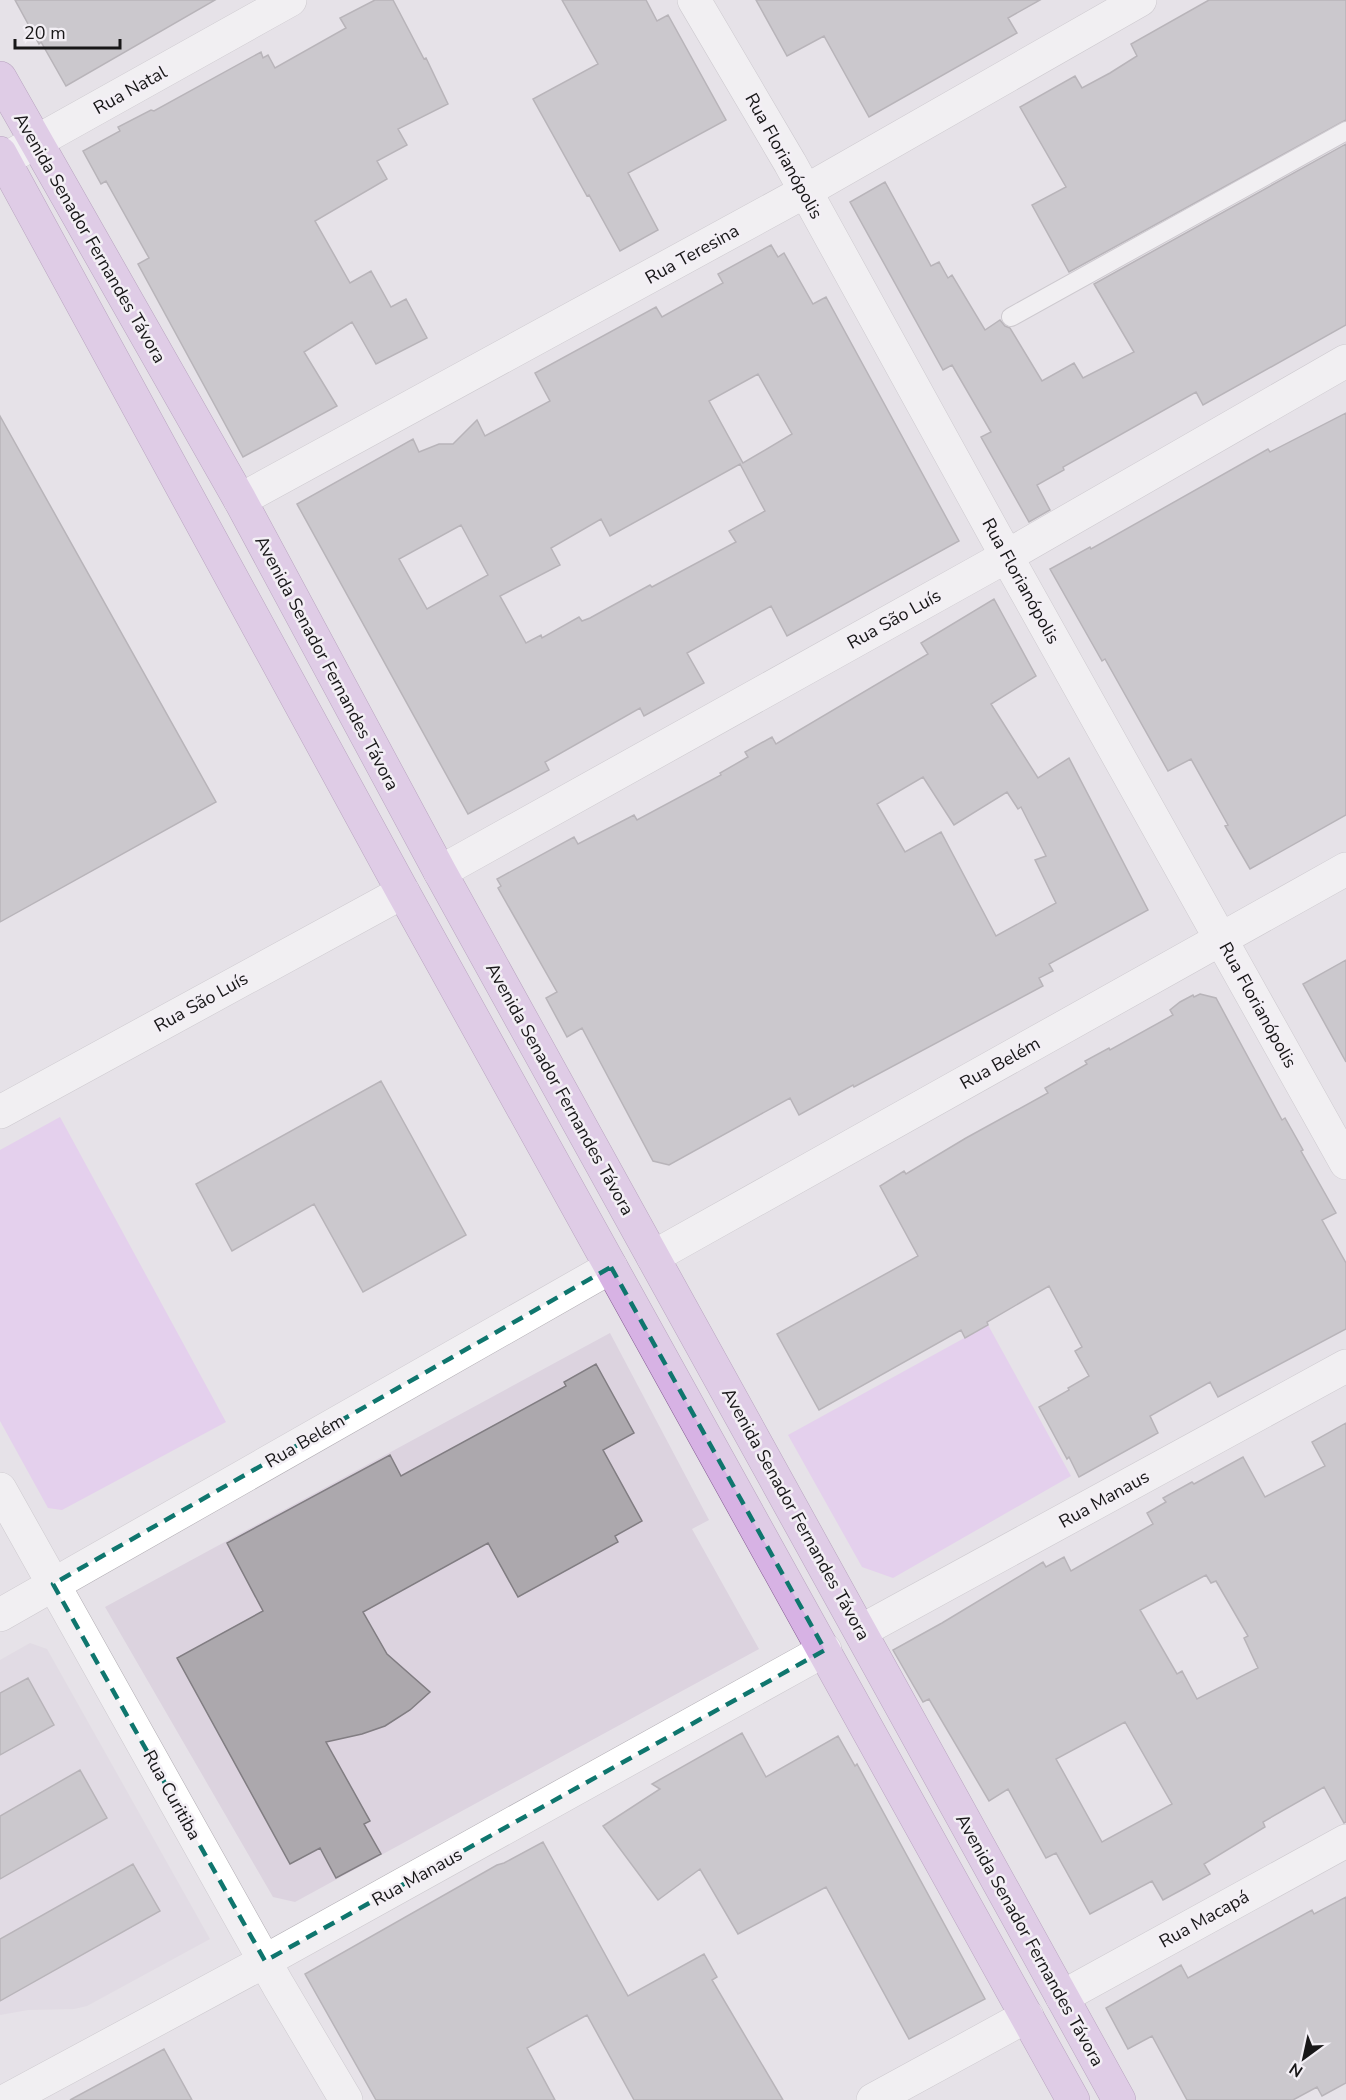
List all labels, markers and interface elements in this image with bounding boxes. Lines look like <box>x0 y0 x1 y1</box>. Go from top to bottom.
scale bar <box>15 12 120 50</box>
text: 20 m <box>24 21 66 45</box>
street label: Rua Natal <box>89 60 172 120</box>
street label: Rua Florianópolis <box>739 89 829 223</box>
street label: Avenida Senador Fernandes Távora <box>8 108 172 368</box>
street label: Rua Teresina <box>641 218 743 290</box>
street label: Rua Florianópolis <box>976 514 1066 648</box>
street label: Avenida Senador Fernandes Távora <box>249 531 405 795</box>
street label: Rua São Luís <box>843 583 945 655</box>
street label: Rua Florianópolis <box>1213 938 1303 1072</box>
street label: Avenida Senador Fernandes Távora <box>480 958 640 1220</box>
street label: Rua São Luís <box>150 966 252 1038</box>
street label: Rua Belém <box>956 1031 1044 1095</box>
street label: Avenida Senador Fernandes Távora <box>716 1383 876 1645</box>
street label: Rua Belém <box>261 1409 349 1473</box>
street label: Rua Manaus <box>1055 1464 1153 1534</box>
street label: Rua Curitiba <box>137 1746 207 1844</box>
street label: Avenida Senador Fernandes Távora <box>950 1809 1110 2071</box>
street label: Rua Manaus <box>368 1842 466 1912</box>
street label: Rua Macapá <box>1155 1884 1253 1954</box>
north arrow <box>1274 2028 1334 2088</box>
text: N <box>1285 2057 1307 2082</box>

